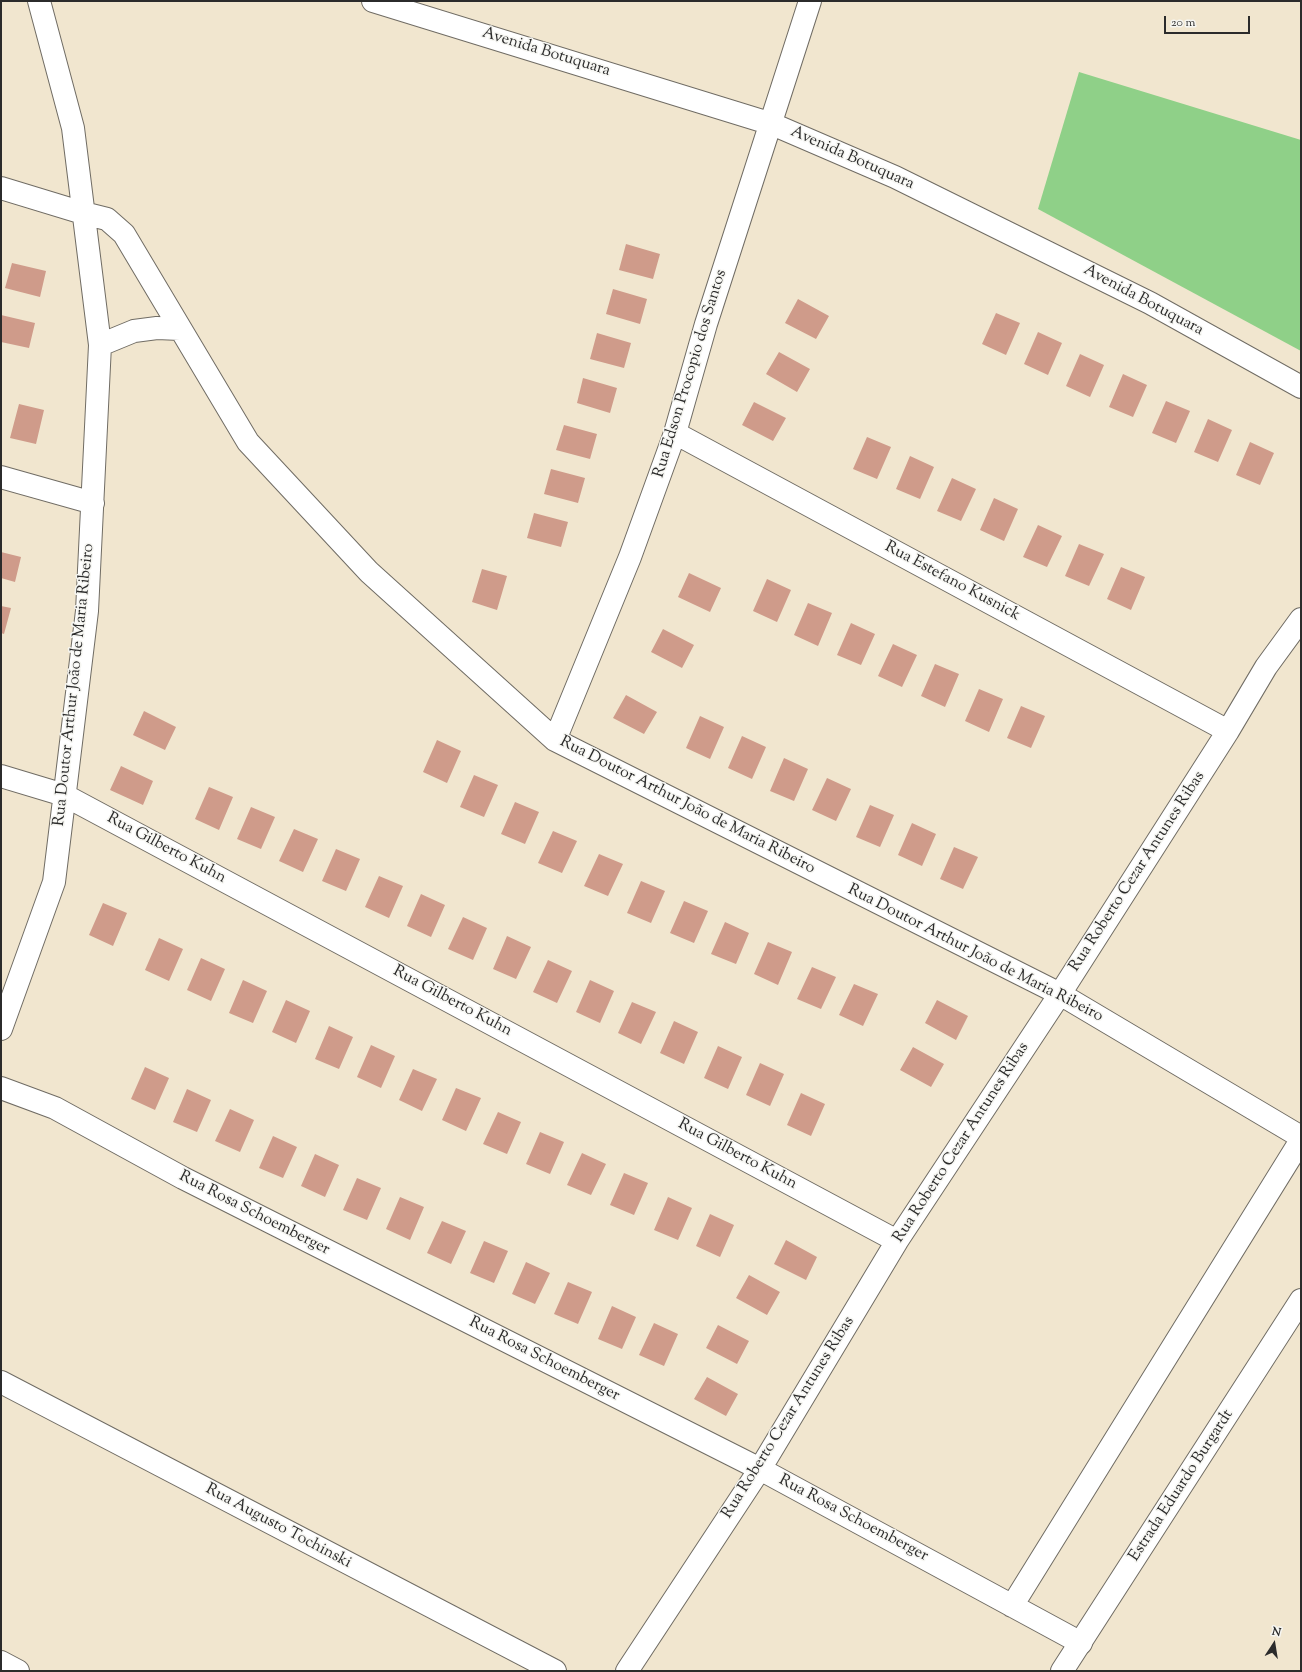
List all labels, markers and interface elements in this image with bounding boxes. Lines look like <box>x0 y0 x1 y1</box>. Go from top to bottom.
scale bar <box>1166 8 1252 34</box>
text: 20 m <box>1171 14 1195 32</box>
street label: Avenida Botuquara <box>480 24 612 82</box>
street label: Avenida Botuquara <box>787 123 917 195</box>
street label: Avenida Botuquara <box>1080 261 1206 341</box>
street label: Rua Edson Procopio dos Santos <box>650 268 732 480</box>
street label: Rua Estefano Kusnick <box>881 538 1023 626</box>
street label: Rua Doutor Arthur João de Maria Ribeiro <box>51 543 99 827</box>
street label: Rua Doutor Arthur João de Maria Ribeiro <box>556 733 818 879</box>
street label: Rua Roberto Cezar Antunes Ribas <box>1066 768 1210 976</box>
street label: Rua Gilberto Kuhn <box>103 809 229 889</box>
street label: Rua Doutor Arthur João de Maria Ribeiro <box>844 881 1106 1027</box>
street label: Rua Gilberto Kuhn <box>389 962 515 1042</box>
street label: Rua Roberto Cezar Antunes Ribas <box>890 1039 1034 1247</box>
street label: Rua Gilberto Kuhn <box>674 1115 800 1195</box>
street label: Rua Rosa Schoemberger <box>175 1168 333 1260</box>
street label: Rua Roberto Cezar Antunes Ribas <box>719 1313 859 1523</box>
street label: Rua Rosa Schoemberger <box>465 1314 623 1406</box>
street label: Estrada Eduardo Burgardt <box>1126 1407 1238 1565</box>
street label: Rua Rosa Schoemberger <box>775 1471 931 1567</box>
street label: Rua Augusto Tochinski <box>202 1480 354 1574</box>
north arrow <box>1254 1624 1294 1664</box>
text: N <box>1271 1624 1282 1641</box>

